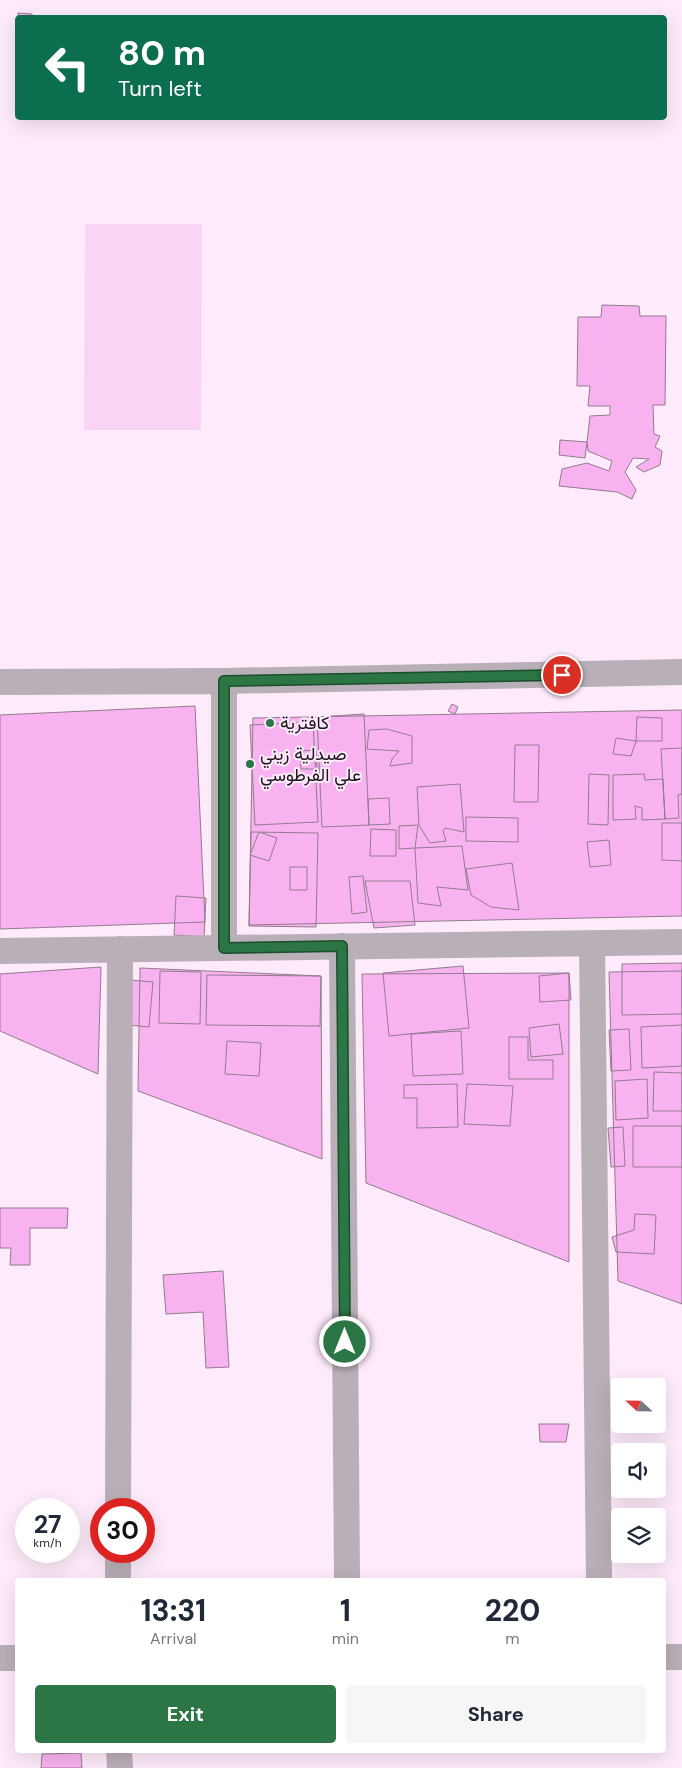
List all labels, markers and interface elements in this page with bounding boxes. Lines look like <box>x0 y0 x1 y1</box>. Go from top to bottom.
text: 80 m <box>118 30 206 76</box>
icon: left <box>35 35 100 100</box>
text: Turn left <box>118 74 202 103</box>
pin <box>541 654 583 696</box>
icon: arrive <box>548 661 576 689</box>
place label: كافترية <box>280 711 329 735</box>
marker: كافترية <box>264 717 276 729</box>
place label: صيدلية زيني علي الفرطوسي <box>260 742 361 790</box>
marker: صيدلية زيني علي الفرطوسي <box>244 758 256 770</box>
position arrow <box>318 1315 370 1367</box>
north arrow <box>611 1378 666 1432</box>
map controls <box>611 1378 666 1563</box>
button: sound <box>611 1443 666 1498</box>
speed limit sign: 30 <box>90 1498 155 1563</box>
text: 27 <box>34 1508 61 1541</box>
button: layers <box>611 1508 666 1563</box>
text: km/h <box>33 1535 62 1551</box>
text: 13:31 <box>141 1591 206 1630</box>
text: 1 <box>340 1591 351 1630</box>
text: 220 <box>485 1591 540 1630</box>
text: Arrival <box>150 1628 197 1649</box>
text: min <box>332 1628 359 1649</box>
text: m <box>505 1628 520 1649</box>
button: Exit <box>35 1685 336 1743</box>
button: Share <box>346 1685 646 1743</box>

